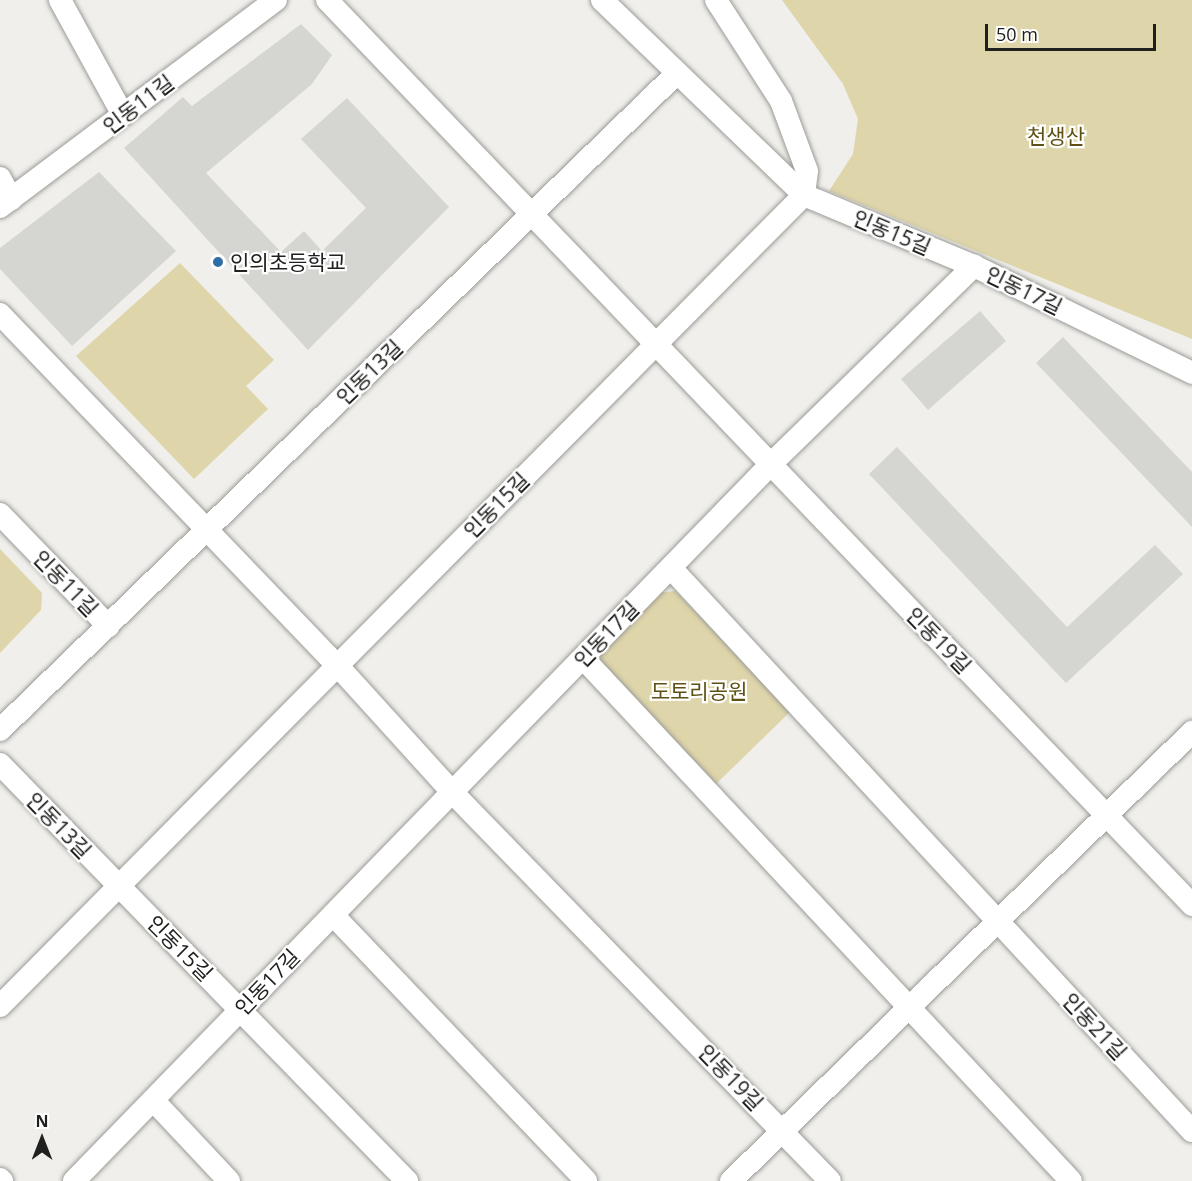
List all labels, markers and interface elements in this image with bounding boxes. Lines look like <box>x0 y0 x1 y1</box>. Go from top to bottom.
scale bar <box>988 12 1159 50</box>
text: 50 m <box>996 22 1038 46</box>
street label: 인동11길 <box>98 69 178 139</box>
park label: 천생산 <box>1027 123 1085 149</box>
street label: 인동15길 <box>849 204 935 260</box>
place label: 인의초등학교 <box>230 249 346 275</box>
marker: 인의초등학교 <box>211 255 225 269</box>
street label: 인동17길 <box>982 261 1066 319</box>
street label: 인동13길 <box>331 334 407 410</box>
street label: 인동15길 <box>458 467 534 543</box>
street label: 인동11길 <box>28 545 104 621</box>
street label: 인동17길 <box>568 596 644 672</box>
street label: 인동19길 <box>901 602 977 678</box>
park label: 도토리공원 <box>651 678 747 704</box>
street label: 인동13길 <box>21 787 97 863</box>
street label: 인동15길 <box>142 910 218 986</box>
street label: 인동17길 <box>229 944 305 1020</box>
street label: 인동21길 <box>1058 987 1132 1065</box>
street label: 인동19길 <box>693 1039 769 1115</box>
north arrow <box>12 1109 72 1169</box>
text: N <box>35 1110 49 1132</box>

